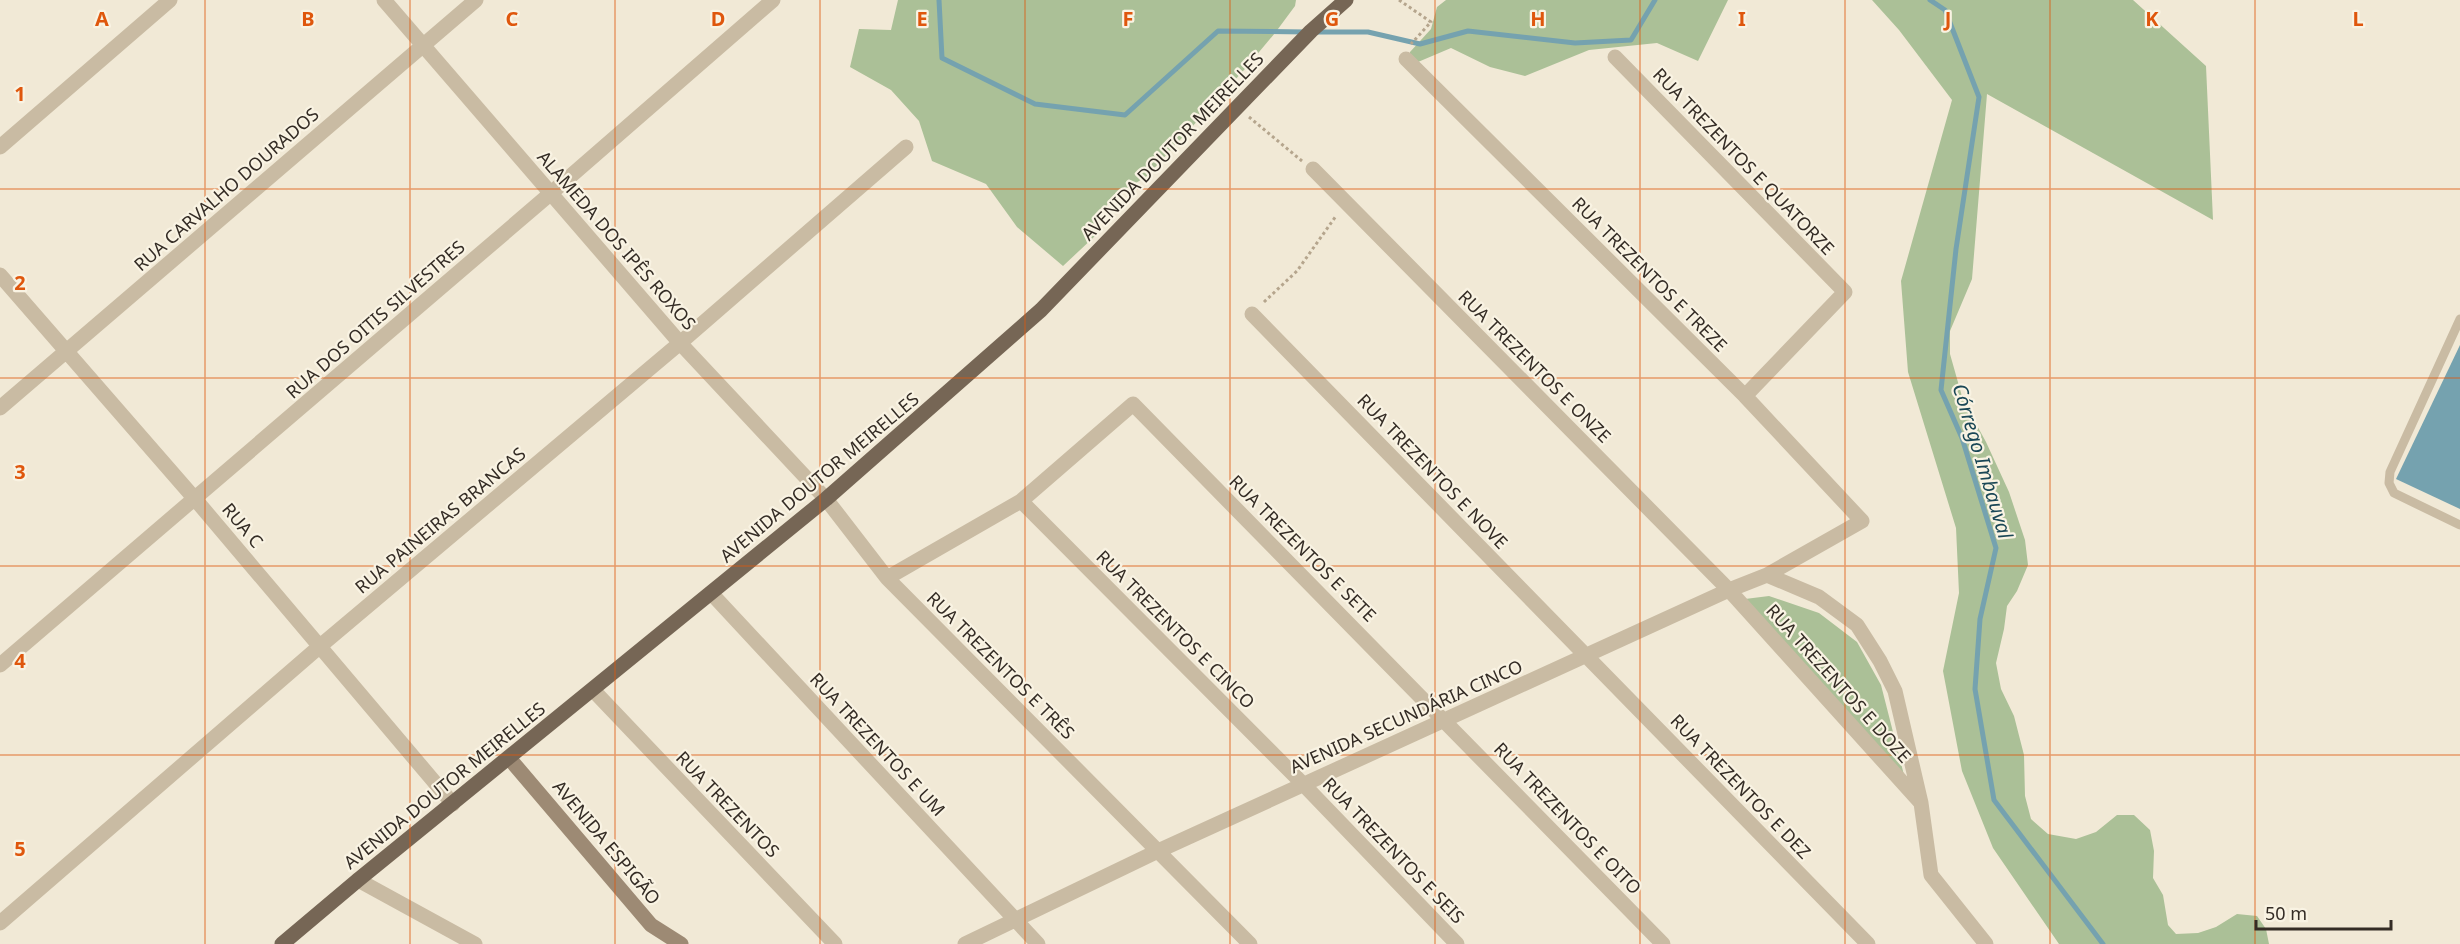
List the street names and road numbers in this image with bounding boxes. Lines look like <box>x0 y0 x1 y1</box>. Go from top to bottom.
street label: AVENIDA DOUTOR MEIRELLES <box>1076 47 1268 245</box>
street label: RUA TREZENTOS E QUATORZE <box>1648 62 1840 260</box>
street label: RUA CARVALHO DOURADOS <box>128 102 324 276</box>
street label: ALAMEDA DOS IPÊS ROXOS <box>532 145 702 335</box>
street label: RUA TREZENTOS E TREZE <box>1567 191 1733 357</box>
street label: RUA DOS OITIS SILVESTRES <box>280 234 470 403</box>
street label: RUA TREZENTOS E ONZE <box>1453 284 1617 448</box>
street label: AVENIDA DOUTOR MEIRELLES <box>715 387 924 567</box>
street label: RUA TREZENTOS E NOVE <box>1353 388 1513 554</box>
street label: RUA PAINEIRAS BRANCAS <box>350 441 530 599</box>
street label: RUA TREZENTOS E SETE <box>1224 469 1382 627</box>
street label: RUA C <box>217 497 269 553</box>
street label: RUA TREZENTOS E CINCO <box>1092 545 1260 713</box>
street label: RUA TREZENTOS E TRÊS <box>922 586 1080 744</box>
street label: RUA TREZENTOS E DOZE <box>1761 598 1917 768</box>
street label: AVENIDA SECUNDÁRIA CINCO <box>1286 654 1526 778</box>
street label: RUA TREZENTOS E UM <box>805 667 951 821</box>
street label: AVENIDA DOUTOR MEIRELLES <box>338 696 550 874</box>
street label: RUA TREZENTOS E DEZ <box>1666 709 1816 863</box>
street label: RUA TREZENTOS E OITO <box>1489 737 1647 899</box>
street label: RUA TREZENTOS <box>671 746 785 862</box>
street label: RUA TREZENTOS E SEIS <box>1318 772 1470 928</box>
street label: AVENIDA ESPIGÃO <box>548 775 666 909</box>

